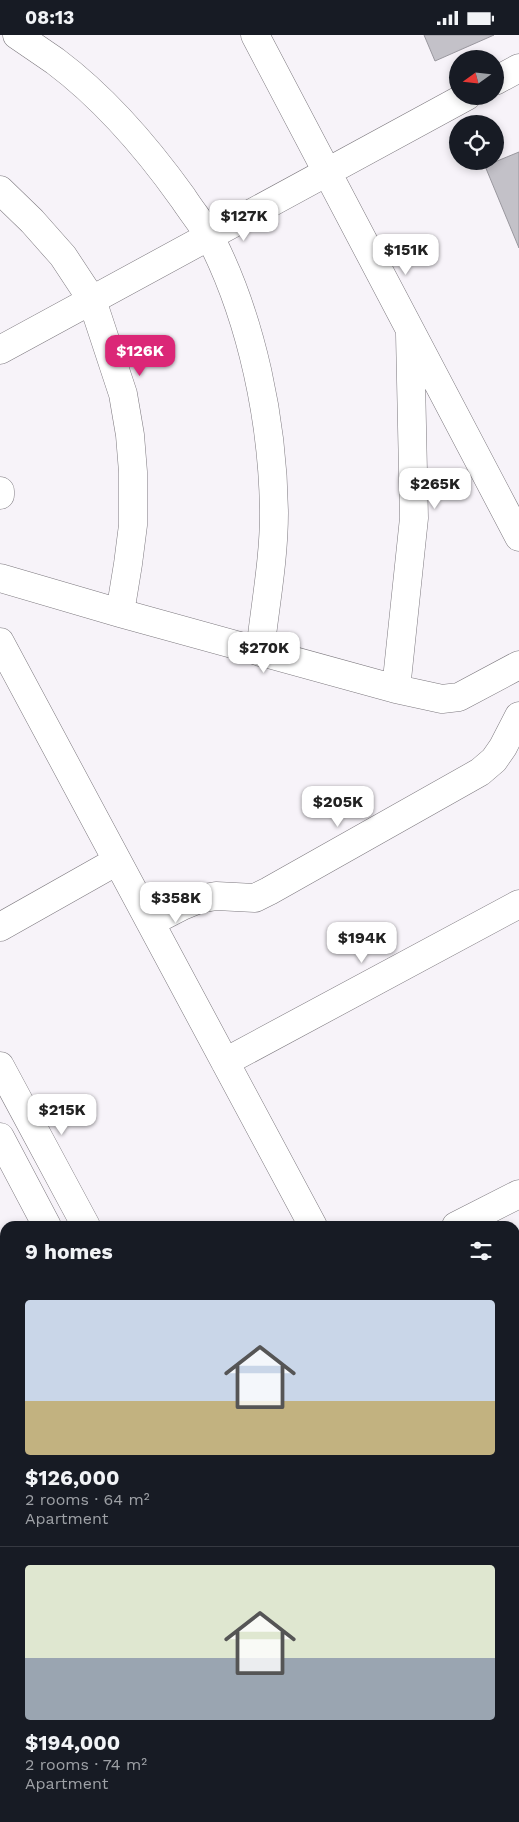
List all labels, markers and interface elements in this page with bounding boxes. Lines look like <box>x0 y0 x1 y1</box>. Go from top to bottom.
text: 08:13 <box>25 6 74 29</box>
north arrow <box>449 50 504 105</box>
map controls <box>449 50 504 170</box>
button: locate <box>449 115 504 170</box>
pin: $127K <box>209 199 279 242</box>
text: $127K <box>220 206 268 225</box>
pin: $151K <box>371 233 441 276</box>
text: $151K <box>384 240 428 259</box>
pin: $126K <box>105 335 175 377</box>
text: $126K <box>116 341 164 360</box>
pin: $265K <box>400 467 470 510</box>
text: $265K <box>410 474 460 493</box>
pin: $270K <box>229 631 299 674</box>
text: $270K <box>239 638 289 657</box>
pin: $205K <box>303 785 373 828</box>
text: $205K <box>313 792 363 811</box>
pin: $358K <box>141 881 211 924</box>
text: $358K <box>151 888 201 907</box>
pin: $194K <box>327 921 397 964</box>
text: $194K <box>338 928 386 947</box>
pin: $215K <box>27 1093 97 1136</box>
text: $215K <box>38 1100 86 1119</box>
icon: filters <box>467 1237 495 1265</box>
text: 9 homes <box>25 1239 113 1264</box>
icon: home <box>215 1332 305 1422</box>
text: $126,000 <box>25 1465 119 1490</box>
text: 2 rooms · 64 m² <box>25 1490 150 1509</box>
text: Apartment <box>25 1509 108 1528</box>
icon: home <box>215 1598 305 1688</box>
text: $194,000 <box>25 1730 120 1755</box>
text: 2 rooms · 74 m² <box>25 1755 147 1774</box>
text: Apartment <box>25 1774 108 1793</box>

